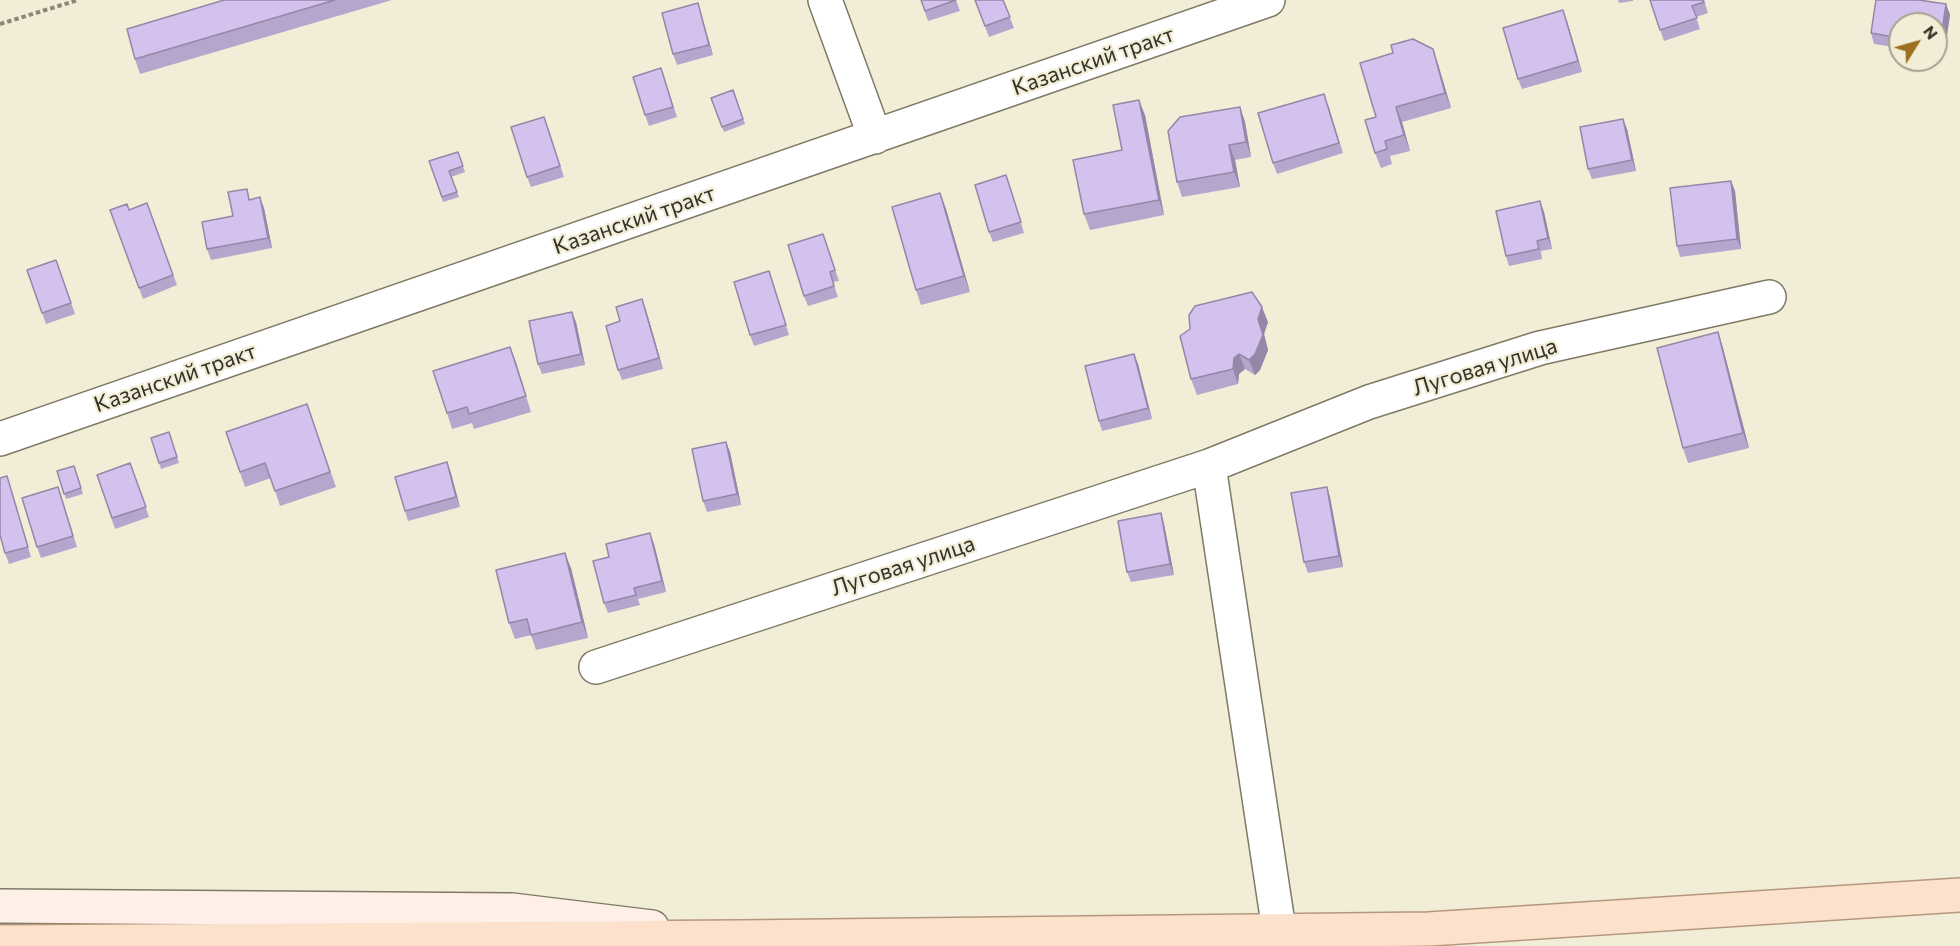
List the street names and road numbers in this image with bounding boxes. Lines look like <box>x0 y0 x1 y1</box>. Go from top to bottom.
street label: Казанский тракт <box>1009 21 1177 101</box>
street label: Казанский тракт <box>550 180 718 260</box>
street label: Луговая улица <box>1410 333 1560 401</box>
street label: Казанский тракт <box>91 338 259 418</box>
street label: Луговая улица <box>828 530 978 602</box>

